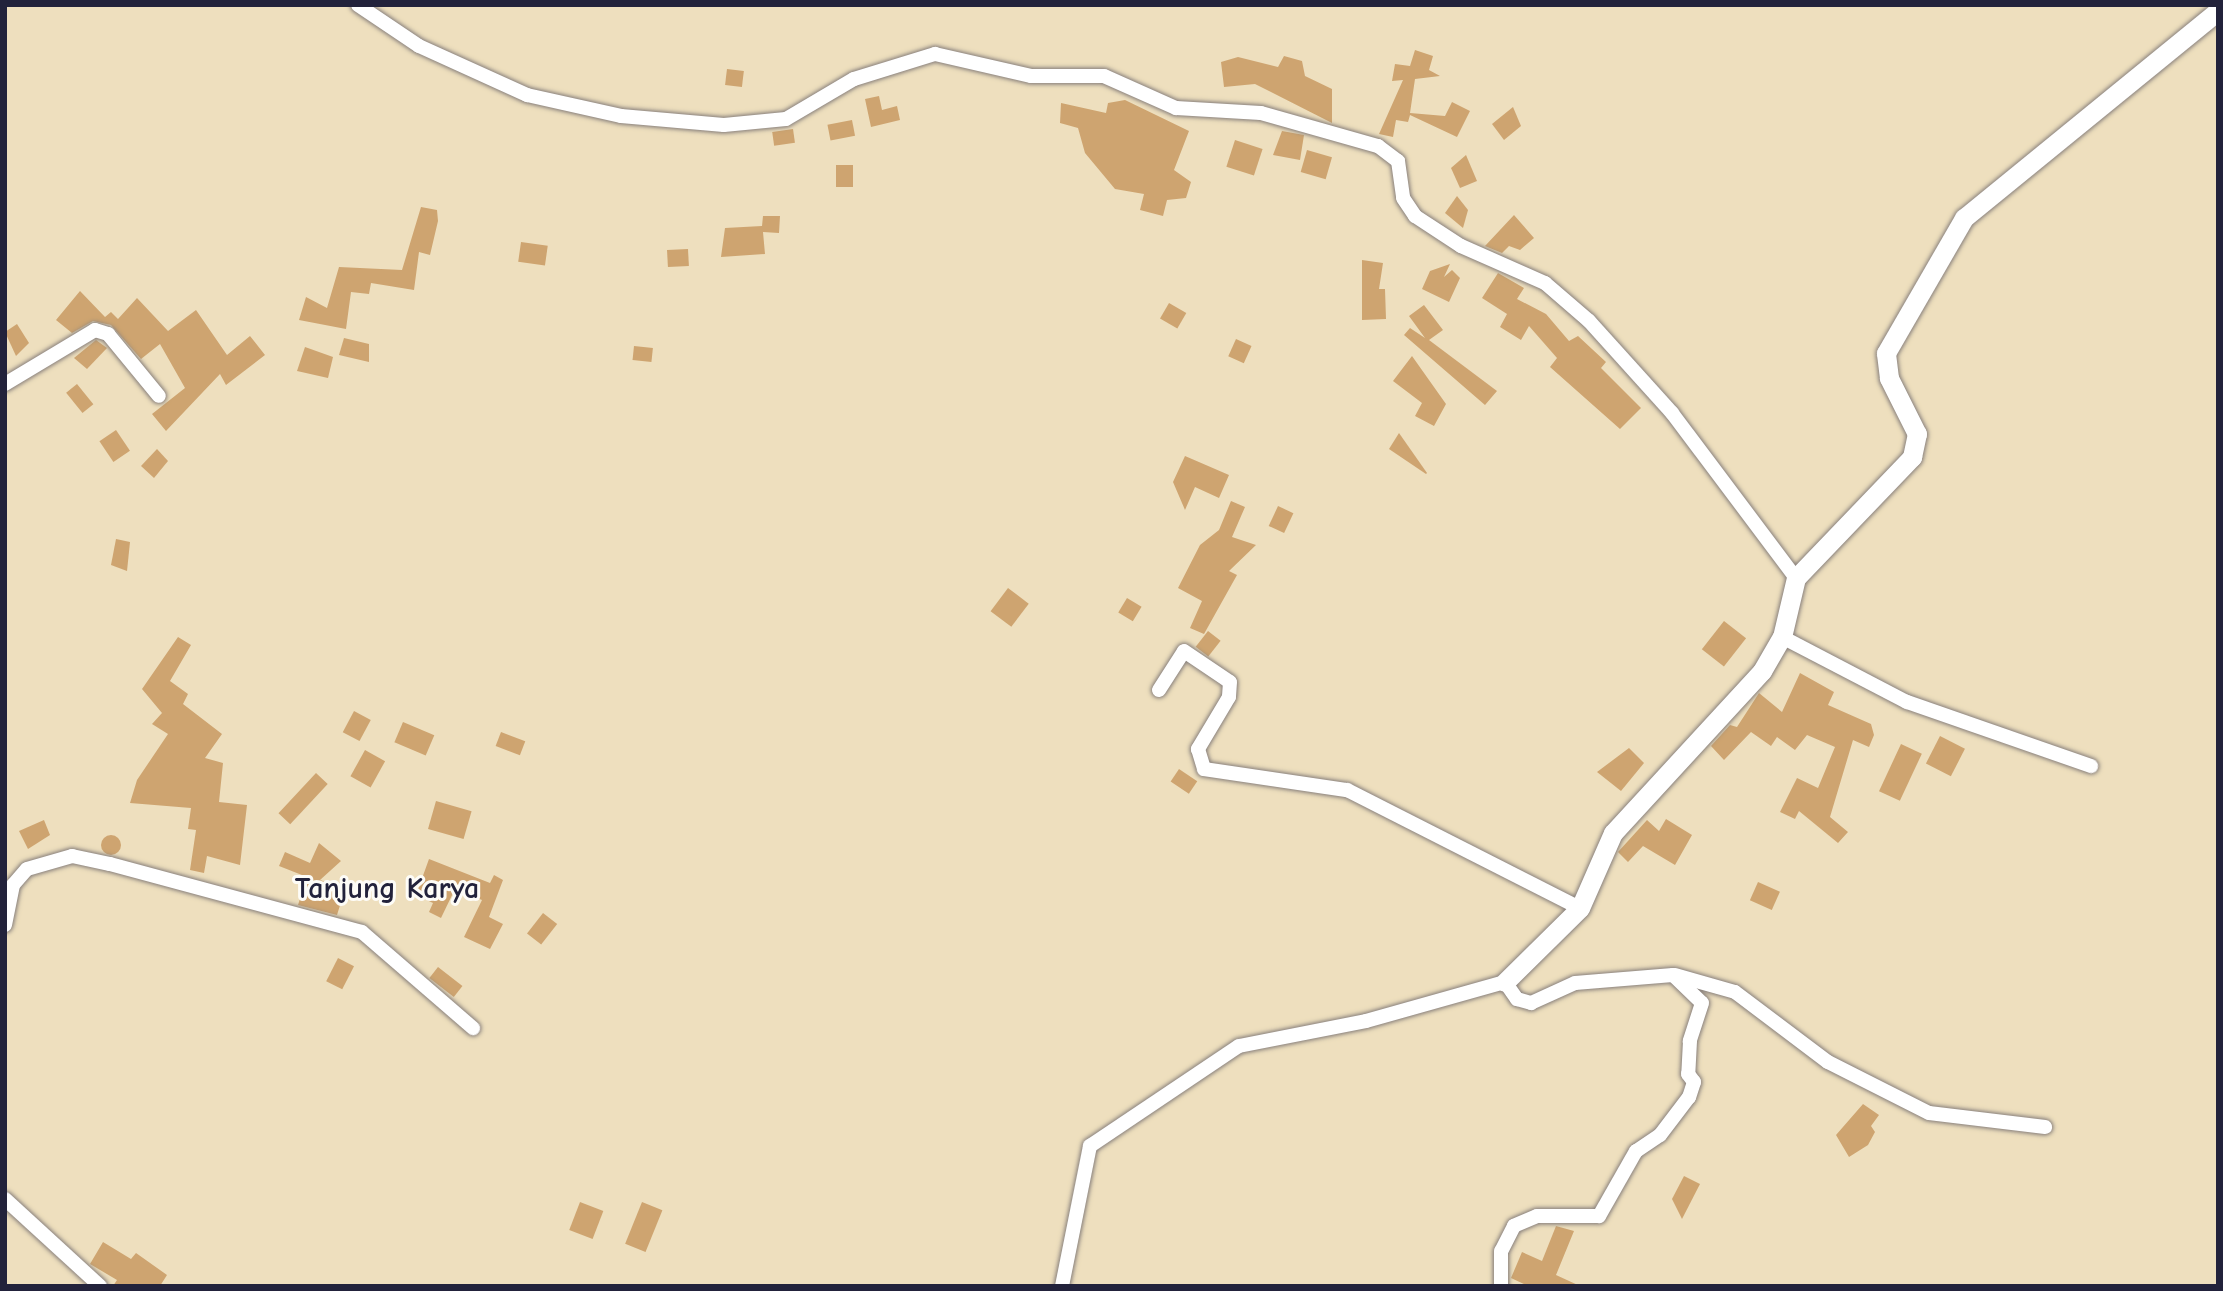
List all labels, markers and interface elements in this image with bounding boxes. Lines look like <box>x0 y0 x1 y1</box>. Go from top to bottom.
district label: Tanjung Karya <box>295 871 479 907</box>

